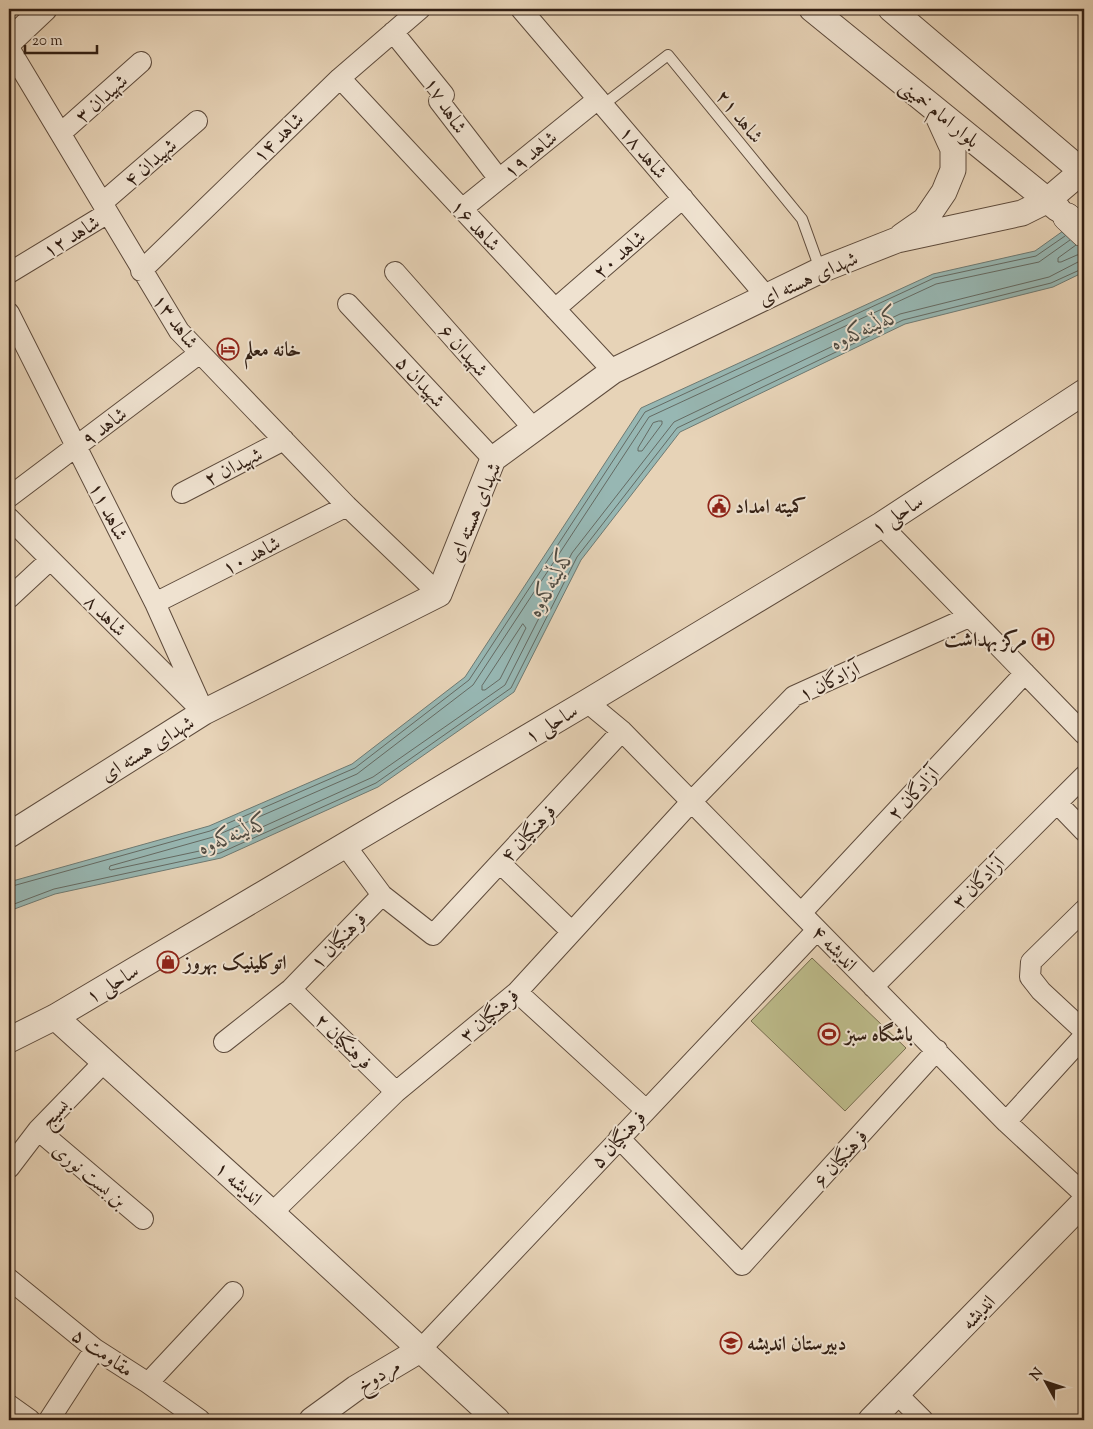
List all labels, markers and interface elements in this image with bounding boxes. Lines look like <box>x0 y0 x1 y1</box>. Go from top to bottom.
scale bar <box>25 22 98 54</box>
text: 20 m <box>32 31 63 52</box>
street label: شهیدان ۳ <box>70 68 135 131</box>
street label: شاهد ۱۷ <box>415 72 473 140</box>
street label: بلوار امام خمینی <box>891 74 985 157</box>
street label: شاهد ۲۱ <box>707 84 769 151</box>
street label: شاهد ۱۴ <box>247 107 312 171</box>
street label: شاهد ۱۸ <box>611 121 673 187</box>
street label: شاهد ۱۹ <box>498 125 565 187</box>
street label: شهیدان ۴ <box>119 133 185 195</box>
street label: شاهد ۱۶ <box>442 194 506 259</box>
street label: شاهد ۱۲ <box>38 210 106 267</box>
street label: شاهد ۲۰ <box>588 225 654 287</box>
street label: شهدای هسته ای <box>755 245 863 315</box>
street label: شاهد ۱۳ <box>144 289 204 356</box>
water label: کەڵینەکەوە <box>826 300 907 359</box>
street label: شهیدان ۶ <box>431 319 494 384</box>
hotel icon: خانه معلم <box>216 337 240 361</box>
place label: خانه معلم <box>244 337 301 370</box>
street label: شهیدان ۵ <box>387 350 451 415</box>
street label: شاهد ۹ <box>77 401 134 455</box>
street label: شهیدان ۲ <box>200 441 268 495</box>
street label: شهدای هسته ای <box>442 458 510 567</box>
street label: شاهد ۱۱ <box>80 478 134 546</box>
street label: ساحلی ۱ <box>866 488 930 544</box>
public building icon: کمیته امداد <box>707 494 731 518</box>
place label: کمیته امداد <box>735 494 807 523</box>
street label: شاهد ۱۰ <box>218 530 286 584</box>
water label: کەڵینەکەوە <box>521 543 584 623</box>
street label: شاهد ۸ <box>76 589 132 645</box>
place label: مرکز بهداشت <box>944 627 1027 656</box>
hospital icon: مرکز بهداشت <box>1031 627 1055 651</box>
street label: آزادگان ۱ <box>795 655 868 710</box>
street label: ساحلی ۱ <box>520 698 584 752</box>
street label: شهدای هسته ای <box>96 710 201 791</box>
street label: آزادگان ۲ <box>882 759 949 828</box>
street label: فرهنگیان ۴ <box>495 799 564 870</box>
water label: کەڵینەکەوە <box>194 808 275 864</box>
street label: آزادگان ۳ <box>947 849 1015 917</box>
street label: فرهنگیان ۱ <box>305 906 375 977</box>
street label: اندیشه ۴ <box>804 920 863 980</box>
shop icon: اتوکلینیک بهروز <box>156 950 180 974</box>
place label: اتوکلینیک بهروز <box>182 950 287 979</box>
street label: ساحلی ۱ <box>81 958 145 1012</box>
street label: فرهنگیان ۳ <box>455 983 527 1051</box>
street label: فرهنگیان ۲ <box>307 1008 378 1078</box>
place label: باشگاه سبز <box>843 1021 913 1051</box>
sports icon: باشگاه سبز <box>817 1022 841 1046</box>
street label: بسیج <box>34 1093 78 1137</box>
street label: فرهنگیان ۵ <box>585 1105 654 1176</box>
street label: فرهنگیان ۶ <box>808 1124 876 1196</box>
street label: بن بست نوری <box>45 1137 132 1217</box>
street label: اندیشه ۱ <box>207 1156 268 1214</box>
street label: اندیشه <box>956 1290 1004 1338</box>
street label: مقاومت ۵ <box>65 1322 138 1386</box>
school or university icon: دبیرستان اندیشه <box>719 1331 743 1355</box>
place label: دبیرستان اندیشه <box>747 1331 846 1360</box>
street label: مردوخ <box>352 1353 407 1402</box>
north arrow <box>1020 1356 1070 1406</box>
text: N <box>1026 1364 1049 1386</box>

